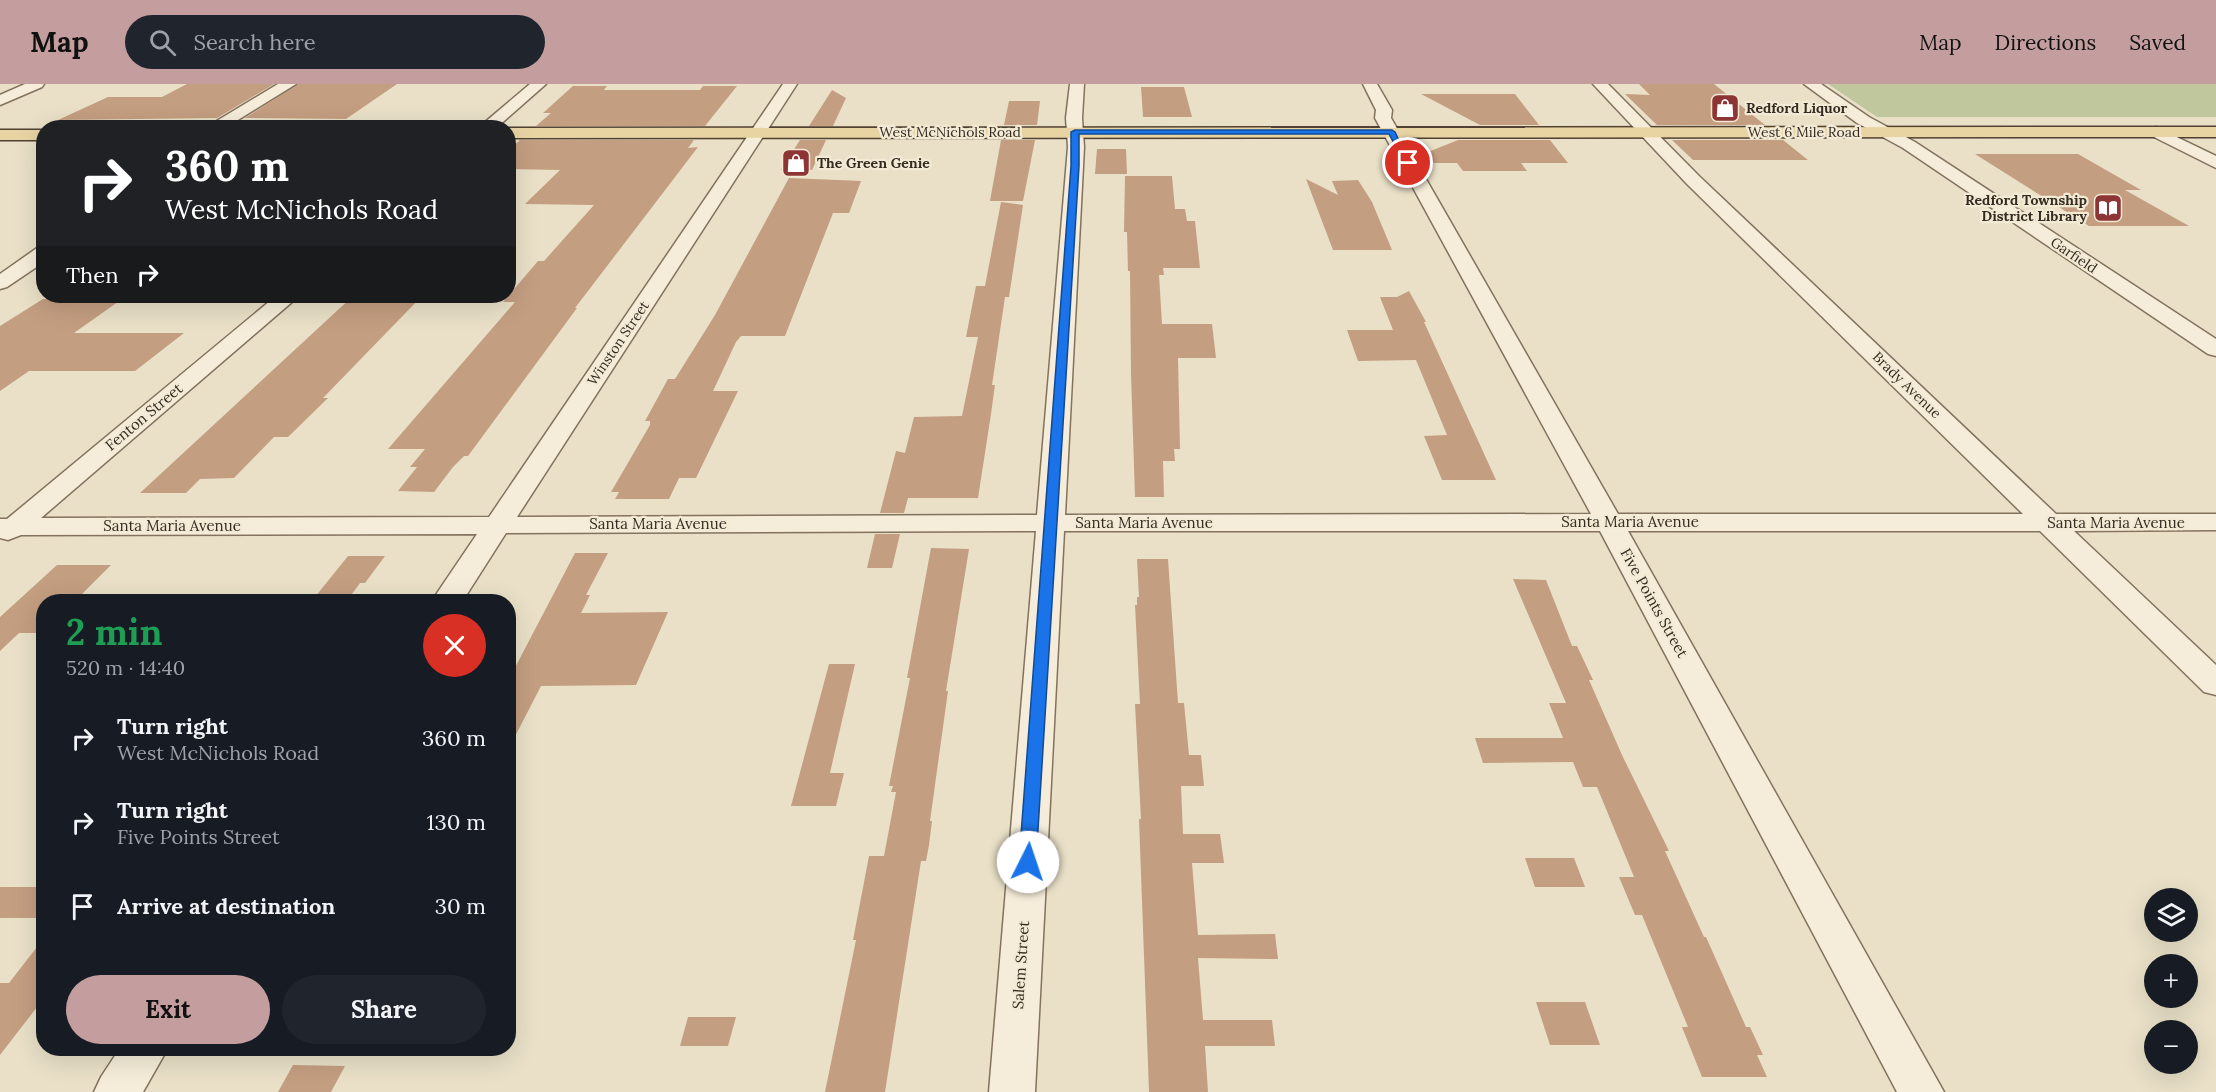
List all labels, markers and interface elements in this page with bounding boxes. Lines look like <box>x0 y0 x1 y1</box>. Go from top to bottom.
search box <box>125 15 545 69</box>
text: Map <box>30 24 89 60</box>
icon: search <box>146 26 179 59</box>
text: Search here <box>194 28 316 56</box>
text: Map <box>1919 29 1962 56</box>
text: Directions <box>1995 29 2096 56</box>
text: Saved <box>2129 29 2186 56</box>
shop icon: Redford Liquor <box>1709 92 1741 124</box>
place label: Redford Liquor <box>1746 99 1848 117</box>
street label: West McNichols Road <box>879 123 1021 141</box>
street label: West 6 Mile Road <box>1748 123 1860 141</box>
pin <box>1382 137 1433 188</box>
text: 360 m <box>165 139 289 193</box>
icon: right <box>66 144 144 222</box>
icon: arrive <box>1391 146 1424 179</box>
shop icon: The Green Genie <box>780 147 812 179</box>
place label: The Green Genie <box>817 154 930 172</box>
place label: Redford Township District Library <box>1965 191 2087 225</box>
text: West McNichols Road <box>165 192 438 226</box>
library icon: Redford Township District Library <box>2092 192 2124 224</box>
street label: Garfield <box>2047 233 2101 277</box>
icon: right <box>131 258 164 291</box>
text: Then <box>66 261 119 289</box>
street label: Winston Street <box>583 297 653 389</box>
street label: Brady Avenue <box>1869 348 1945 423</box>
street label: Fenton Street <box>101 379 186 455</box>
street label: Santa Maria Avenue <box>1561 512 1699 531</box>
street label: Santa Maria Avenue <box>1075 513 1213 532</box>
street label: Santa Maria Avenue <box>2047 513 2185 532</box>
street label: Santa Maria Avenue <box>589 514 727 533</box>
street label: Santa Maria Avenue <box>103 516 241 535</box>
street label: Five Points Street <box>1617 545 1692 661</box>
text: 2 min <box>66 609 163 655</box>
button: close <box>423 614 486 677</box>
text: 520 m · 14:40 <box>66 655 185 680</box>
text: Turn right <box>117 712 228 740</box>
icon: right <box>66 722 99 755</box>
text: 360 m <box>422 724 486 752</box>
text: West McNichols Road <box>117 740 319 765</box>
text: Turn right <box>117 796 228 824</box>
icon: right <box>66 806 99 839</box>
text: 130 m <box>427 808 486 836</box>
text: Five Points Street <box>117 824 280 849</box>
position arrow <box>996 830 1060 894</box>
map controls <box>2144 888 2198 1074</box>
button: layers <box>2144 888 2198 942</box>
icon: arrive <box>66 890 99 923</box>
text: Arrive at destination <box>117 892 335 920</box>
text: 30 m <box>435 892 486 920</box>
street label: Salem Street <box>1008 920 1033 1010</box>
button: + <box>2144 954 2198 1008</box>
button: Exit <box>66 975 270 1044</box>
button: Share <box>282 975 486 1044</box>
button: − <box>2144 1020 2198 1074</box>

